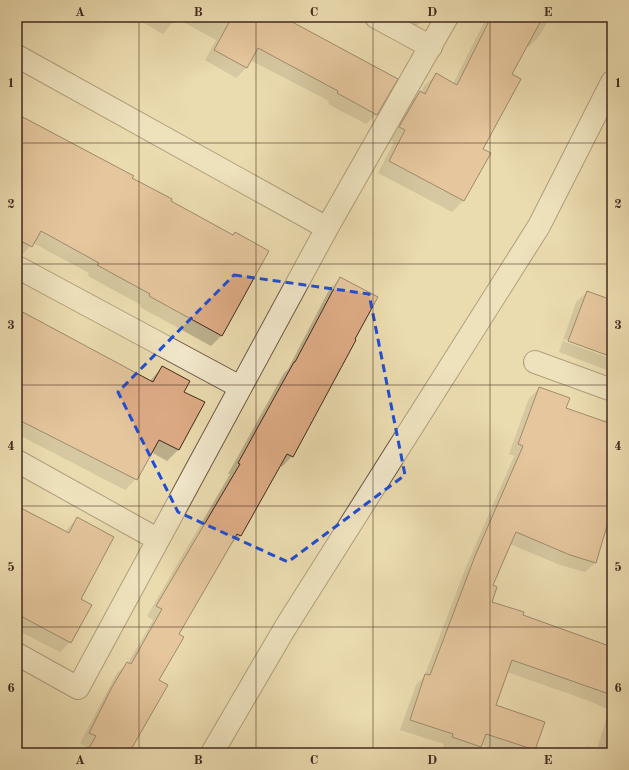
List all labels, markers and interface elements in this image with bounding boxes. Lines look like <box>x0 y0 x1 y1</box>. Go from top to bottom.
text: A <box>75 6 85 19</box>
text: B <box>193 6 203 19</box>
text: C <box>310 6 318 19</box>
text: D <box>427 6 437 19</box>
text: E <box>544 6 553 19</box>
text: 1 <box>7 77 15 90</box>
text: 1 <box>614 77 622 90</box>
text: 2 <box>7 198 15 211</box>
text: 2 <box>614 198 622 211</box>
text: 3 <box>7 319 15 332</box>
text: 3 <box>614 319 622 332</box>
text: 4 <box>7 440 15 453</box>
text: 4 <box>614 440 622 453</box>
text: 5 <box>7 561 15 574</box>
text: 5 <box>614 561 622 574</box>
text: 6 <box>7 682 15 695</box>
text: 6 <box>614 682 622 695</box>
text: A <box>75 754 85 767</box>
text: B <box>193 754 203 767</box>
text: C <box>310 754 318 767</box>
text: D <box>427 754 437 767</box>
text: E <box>544 754 553 767</box>

